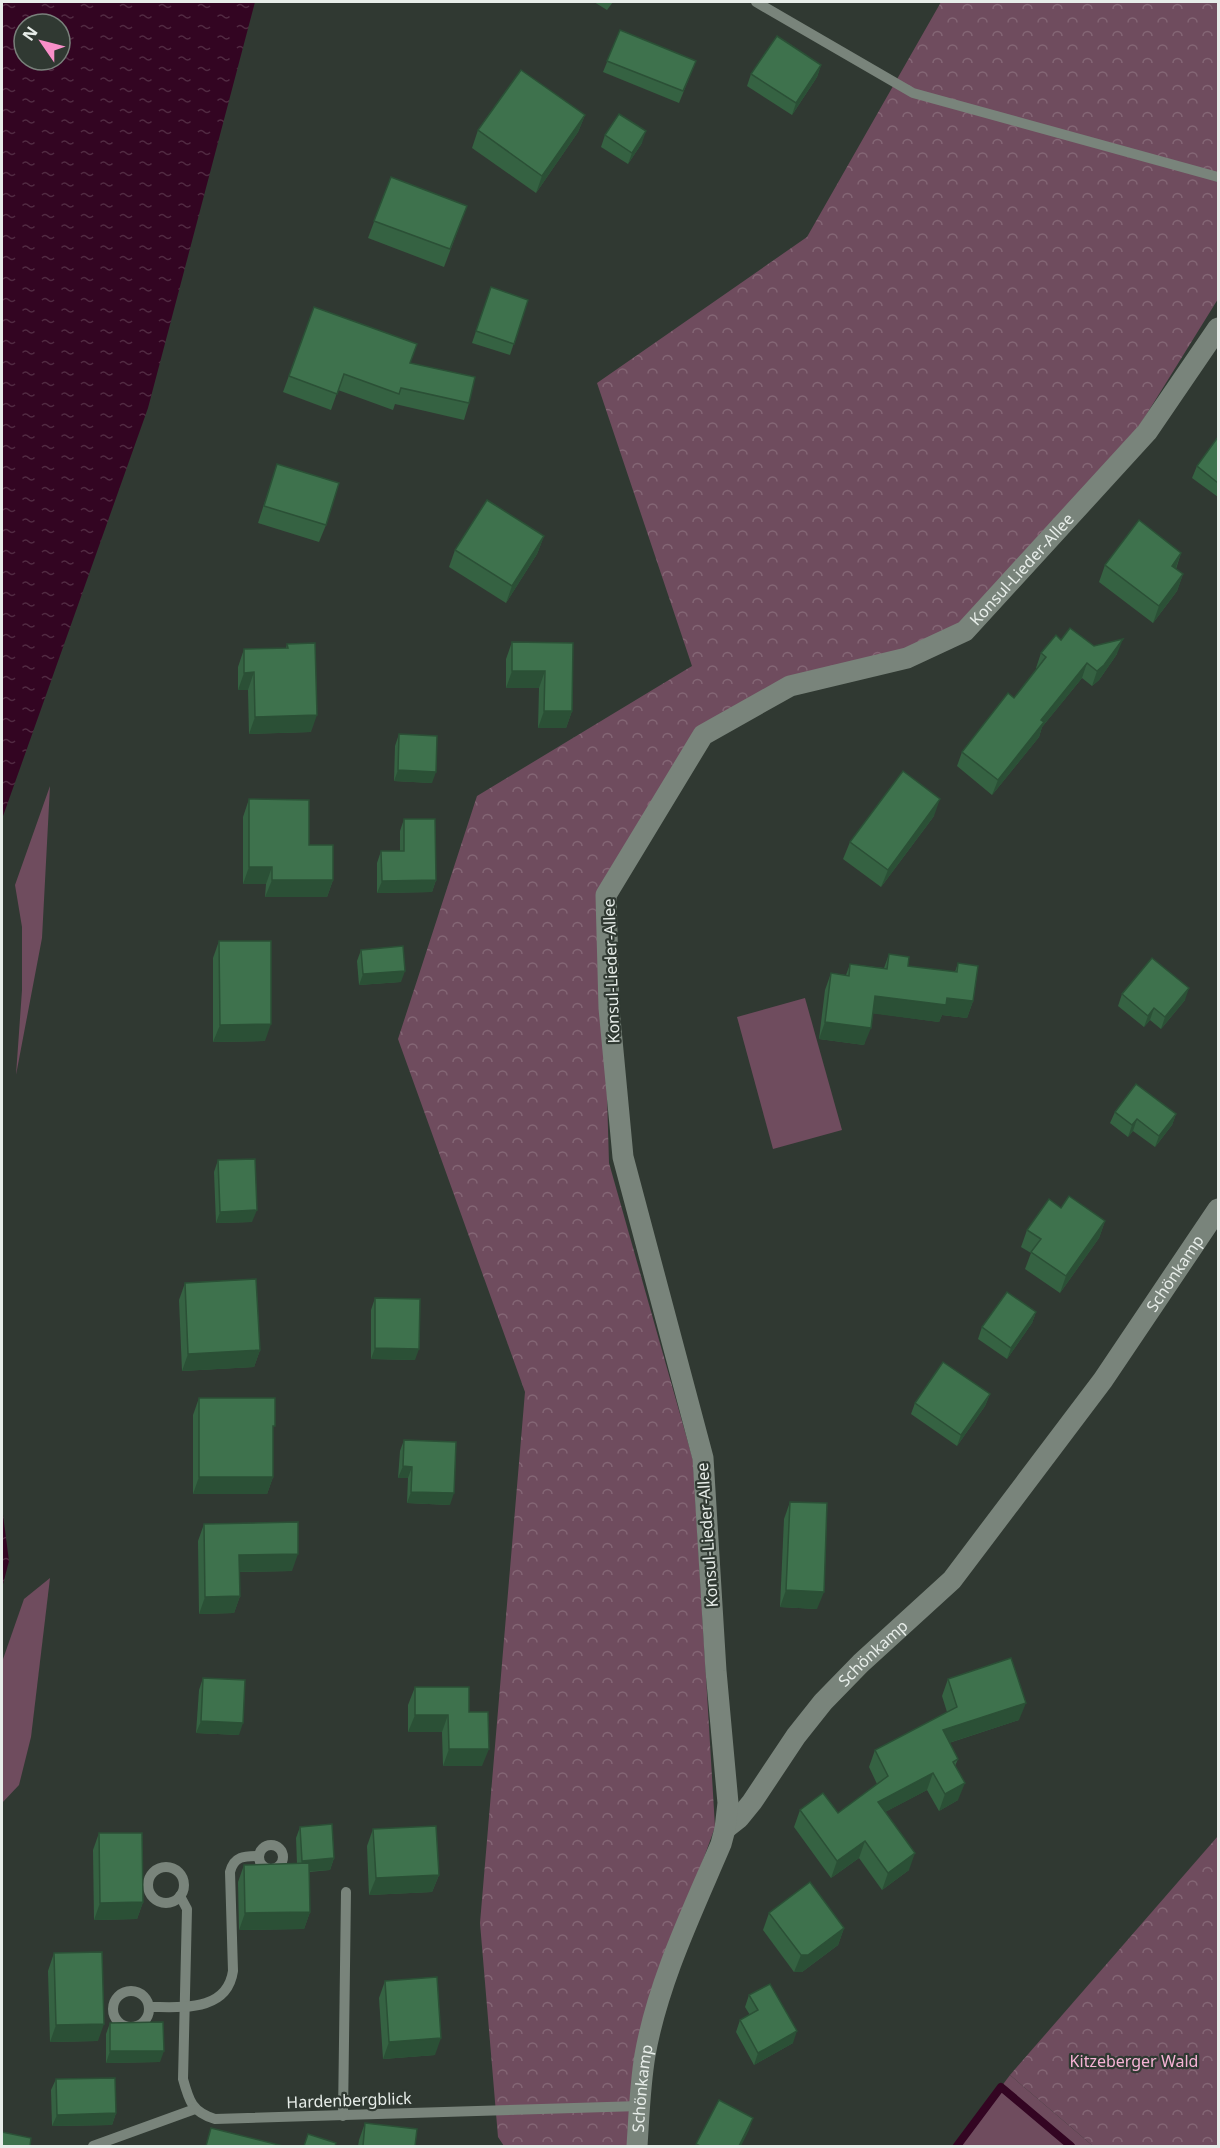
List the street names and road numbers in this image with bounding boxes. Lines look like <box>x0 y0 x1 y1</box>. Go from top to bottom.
street label: Konsul-Lieder-Allee <box>964 508 1079 630</box>
street label: Konsul-Lieder-Allee <box>597 898 625 1044</box>
street label: Schönkamp <box>1141 1230 1209 1316</box>
street label: Konsul-Lieder-Allee <box>691 1462 723 1608</box>
street label: Schönkamp <box>833 1615 912 1691</box>
street label: Schönkamp <box>627 2042 658 2133</box>
street label: Hardenbergblick <box>286 2087 412 2113</box>

